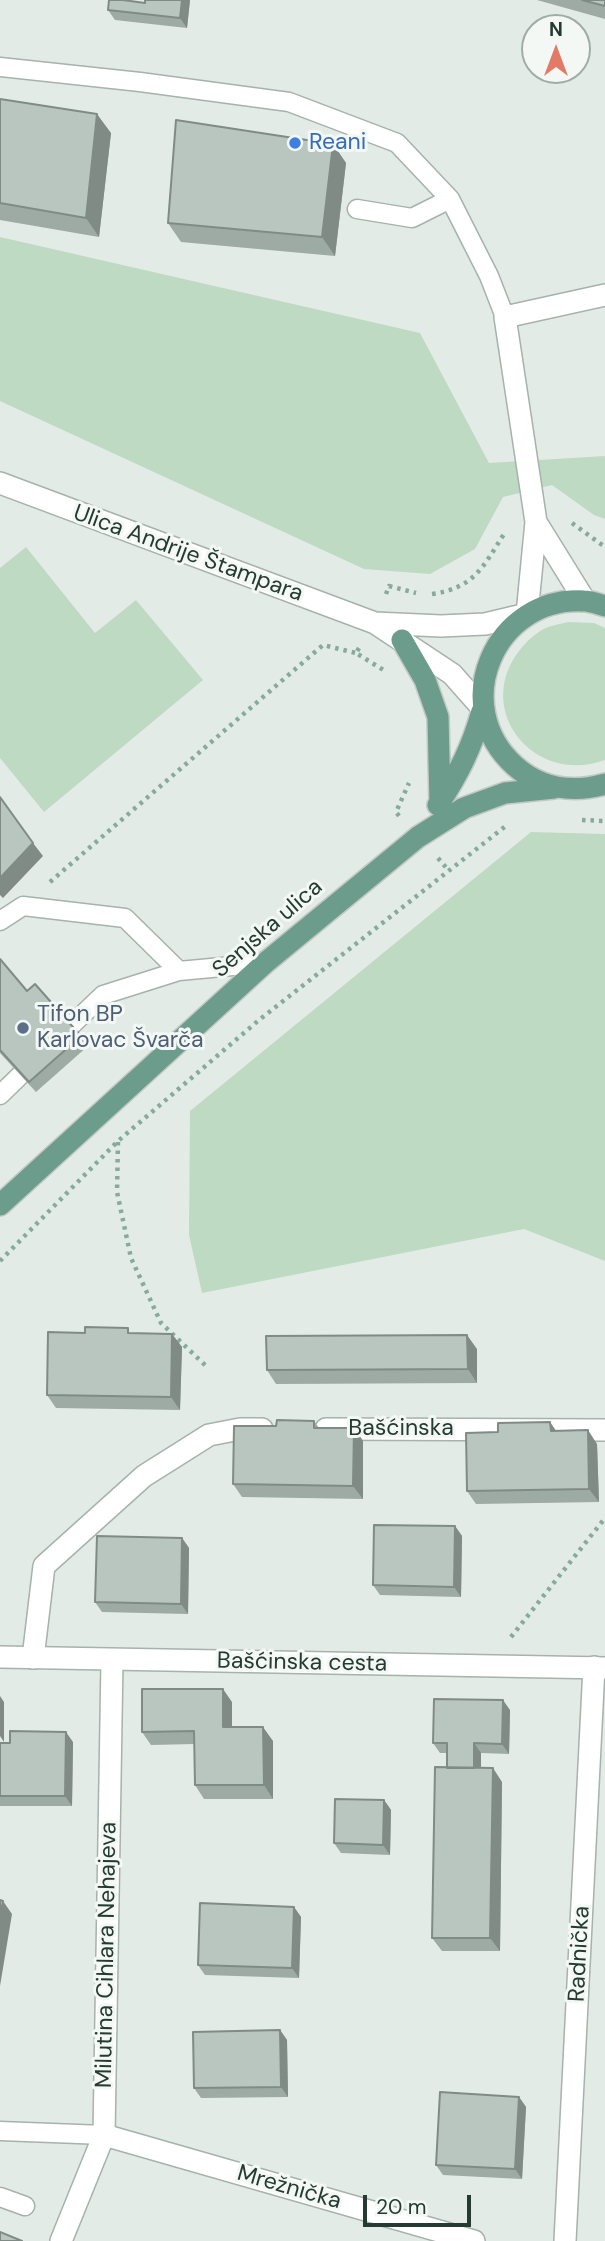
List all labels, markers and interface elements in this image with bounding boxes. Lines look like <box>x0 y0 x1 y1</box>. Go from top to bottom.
north arrow <box>521 14 591 84</box>
text: N <box>549 17 563 42</box>
place label: Reani <box>309 129 366 157</box>
marker: Reani <box>287 135 303 151</box>
street label: Ulica Andrije Štampara <box>69 500 307 608</box>
street label: Senjska ulica <box>207 874 329 984</box>
place label: Tifon BP Karlovac Švarča <box>37 1001 204 1055</box>
marker: Tifon BP Karlovac Švarča <box>15 1020 31 1036</box>
street label: Bašćinska <box>348 1415 454 1443</box>
street label: Bašćinska cesta <box>217 1648 387 1678</box>
street label: Milutina Cihlara Nehajeva <box>91 1822 123 2088</box>
street label: Radnička <box>564 1905 596 2003</box>
street label: Mrežnička <box>234 2160 344 2216</box>
scale bar <box>367 2182 476 2226</box>
text: 20 m <box>376 2193 427 2221</box>

